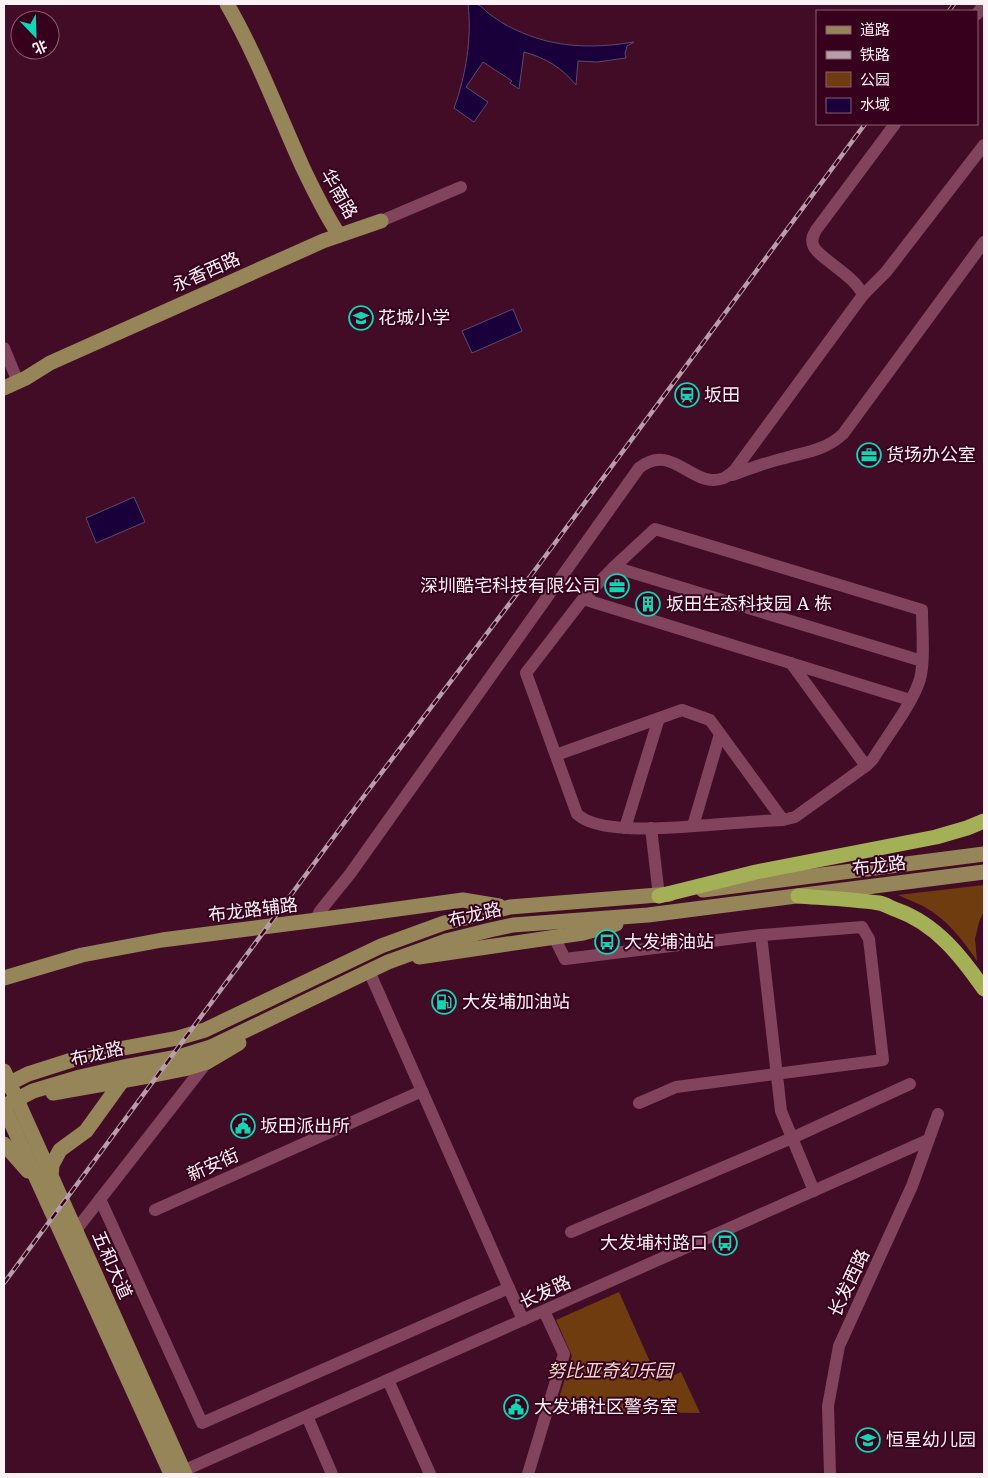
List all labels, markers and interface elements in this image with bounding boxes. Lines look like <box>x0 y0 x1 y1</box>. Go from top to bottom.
north arrow <box>10 10 60 60</box>
legend <box>816 10 978 125</box>
text: 道路 <box>860 19 890 39</box>
text: 北 <box>30 36 50 59</box>
text: 铁路 <box>860 44 890 64</box>
text: 公园 <box>860 69 890 89</box>
text: 水域 <box>860 94 890 114</box>
street label: 华南路 <box>316 164 364 223</box>
street label: 永香西路 <box>168 245 243 297</box>
school or university icon: 花城小学 <box>348 305 374 331</box>
place label: 花城小学 <box>378 305 450 329</box>
station icon: 坂田 <box>674 382 700 408</box>
place label: 坂田 <box>704 382 740 406</box>
office icon: 货场办公室 <box>856 442 882 468</box>
place label: 货场办公室 <box>886 442 976 466</box>
place label: 深圳酷宅科技有限公司 <box>420 573 600 597</box>
office icon: 深圳酷宅科技有限公司 <box>604 573 630 599</box>
building icon: 坂田生态科技园 A 栋 <box>635 591 661 617</box>
place label: 坂田生态科技园 A 栋 <box>666 591 832 615</box>
street label: 布龙路 <box>851 850 907 880</box>
street label: 布龙路辅路 <box>207 892 299 926</box>
street label: 布龙路 <box>446 896 504 932</box>
bus stop icon: 大发埔油站 <box>594 929 620 955</box>
place label: 大发埔油站 <box>624 929 714 953</box>
fuel station icon: 大发埔加油站 <box>431 989 457 1015</box>
place label: 大发埔加油站 <box>462 989 570 1013</box>
street label: 布龙路 <box>68 1035 126 1071</box>
public building icon: 坂田派出所 <box>230 1113 256 1139</box>
place label: 坂田派出所 <box>260 1113 350 1137</box>
street label: 新安街 <box>183 1142 242 1186</box>
street label: 五和大道 <box>87 1227 139 1302</box>
place label: 大发埔村路口 <box>600 1230 708 1254</box>
bus stop icon: 大发埔村路口 <box>712 1230 738 1256</box>
street label: 长发西路 <box>822 1245 874 1320</box>
street label: 长发路 <box>515 1269 574 1313</box>
park label: 努比亚奇幻乐园 <box>547 1358 676 1382</box>
public building icon: 大发埔社区警务室 <box>503 1394 529 1420</box>
place label: 大发埔社区警务室 <box>534 1394 678 1418</box>
school or university icon: 恒星幼儿园 <box>855 1427 881 1453</box>
place label: 恒星幼儿园 <box>886 1427 976 1451</box>

